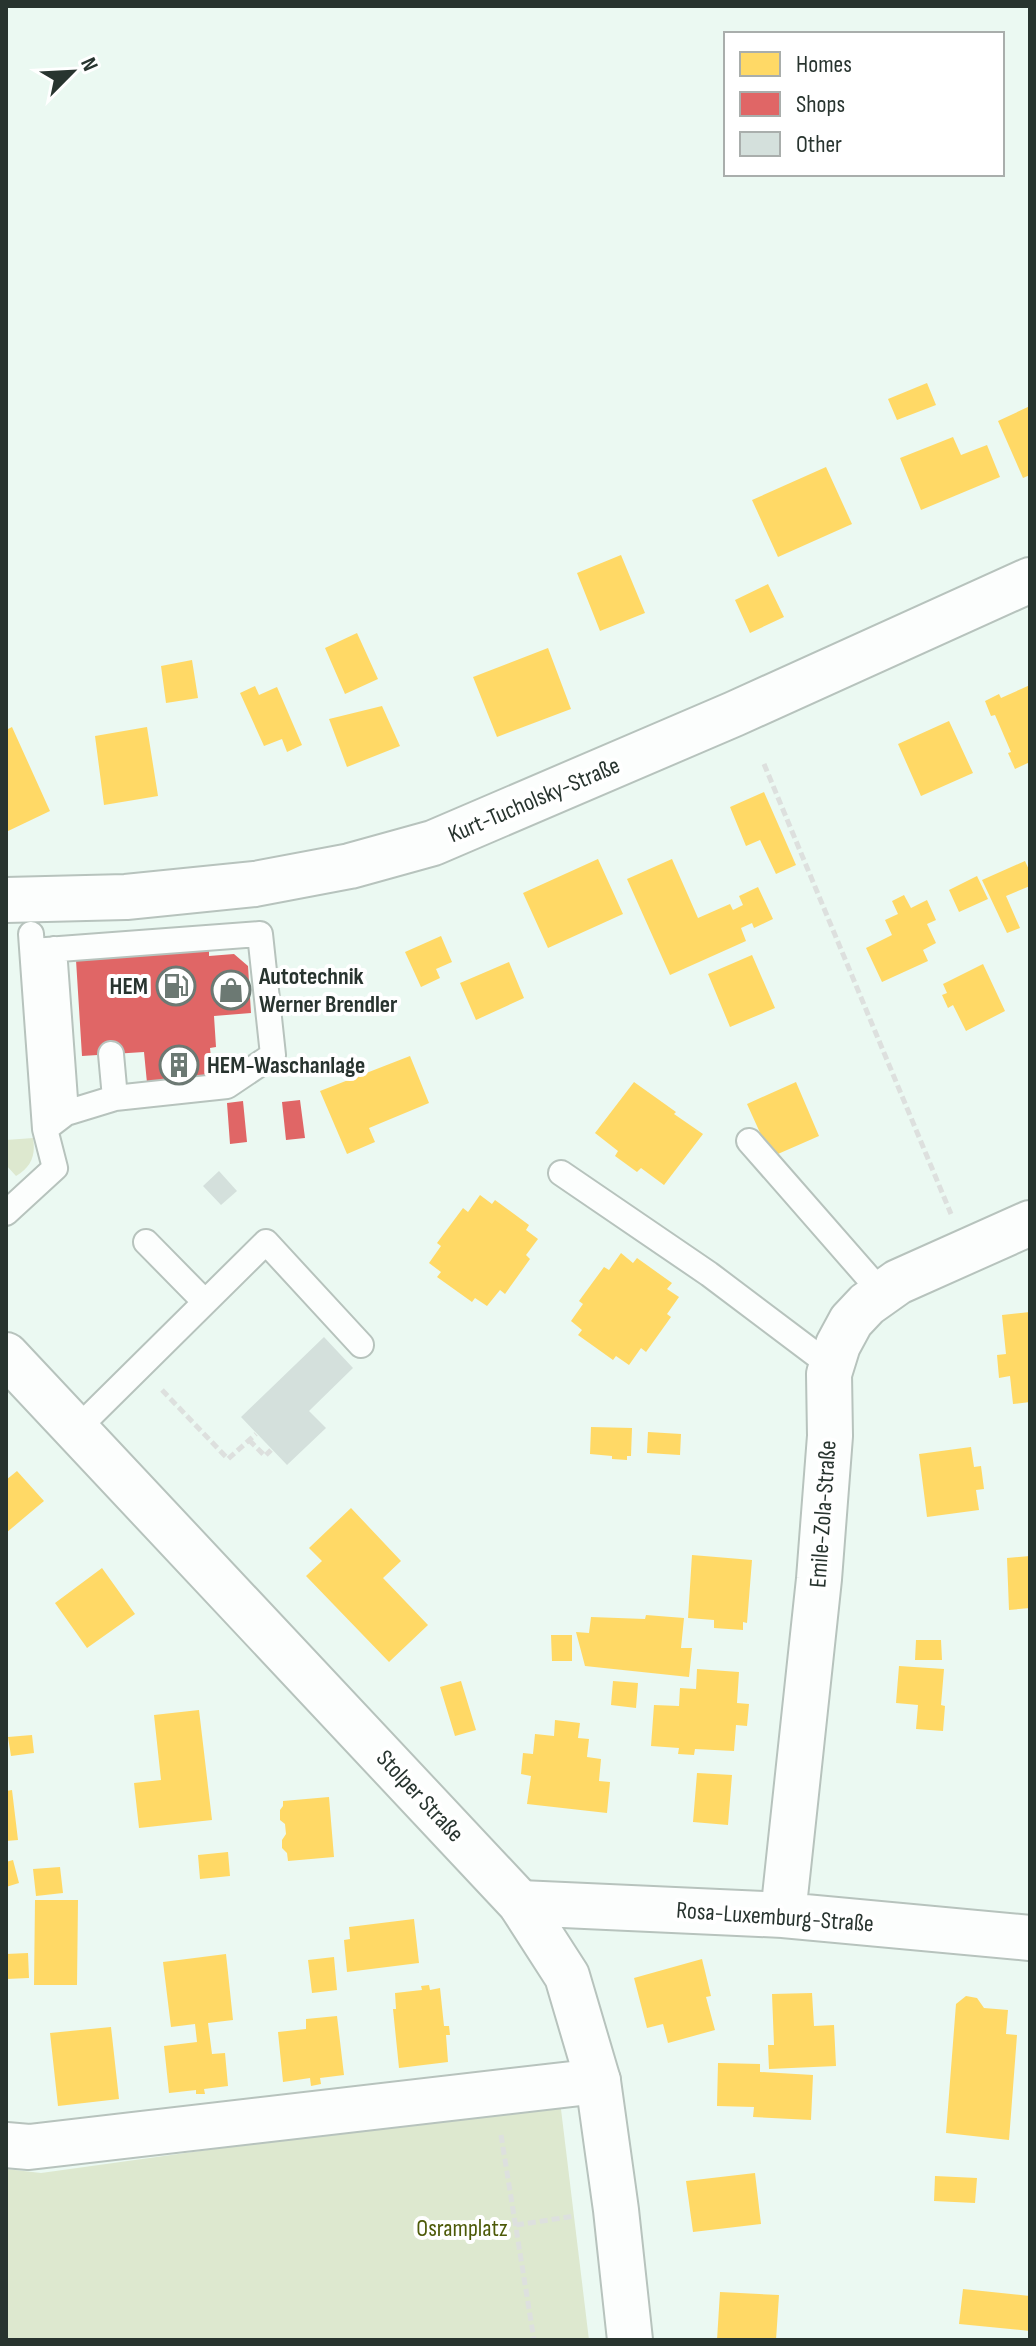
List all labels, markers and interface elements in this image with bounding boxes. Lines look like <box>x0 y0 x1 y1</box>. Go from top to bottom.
north arrow <box>32 32 112 112</box>
legend <box>724 32 1004 176</box>
text: Homes <box>796 50 852 79</box>
text: N <box>74 54 104 75</box>
text: Shops <box>796 90 845 119</box>
text: Other <box>796 130 842 159</box>
street label: Kurt-Tucholsky-Straße <box>444 751 624 849</box>
place label: Autotechnik Werner Brendler <box>258 962 398 1019</box>
fuel station icon: HEM <box>155 965 197 1007</box>
shop icon: Autotechnik Werner Brendler <box>210 969 252 1011</box>
place label: HEM <box>110 972 148 1001</box>
building icon: HEM-Waschanlage <box>158 1044 200 1086</box>
place label: HEM-Waschanlage <box>207 1051 365 1080</box>
street label: Emile-Zola-Straße <box>803 1439 843 1589</box>
street label: Stolper Straße <box>370 1744 470 1848</box>
street label: Rosa-Luxemburg-Straße <box>675 1896 875 1938</box>
park label: Osramplatz <box>416 2214 508 2243</box>

